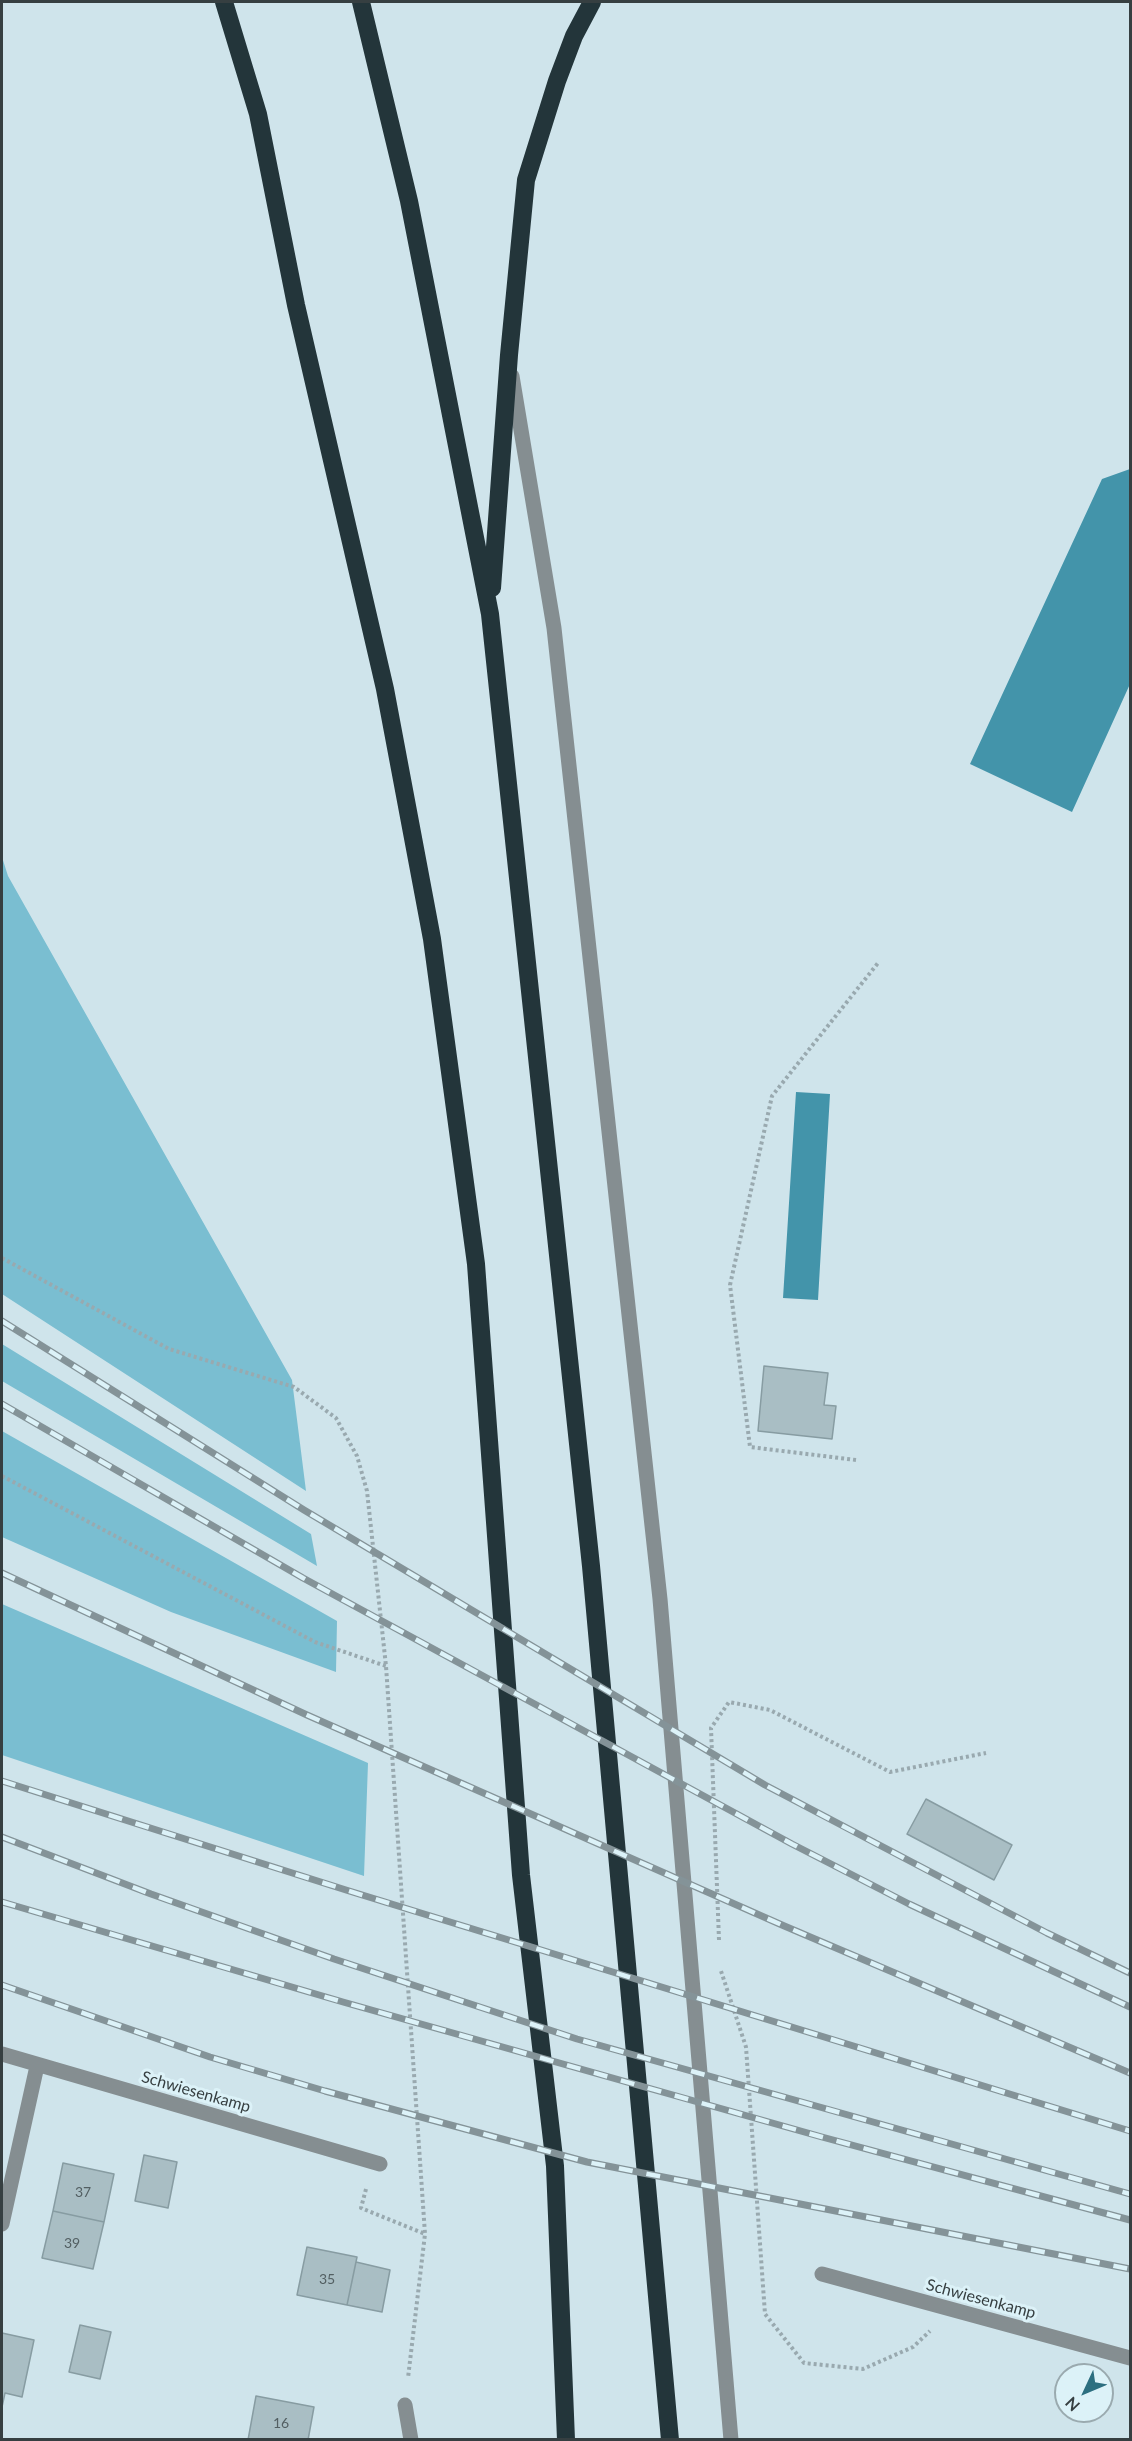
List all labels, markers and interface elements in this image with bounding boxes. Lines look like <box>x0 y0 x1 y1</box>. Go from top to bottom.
street label: Schwiesenkamp <box>139 2067 253 2117</box>
house number: 37 <box>75 2184 91 2200</box>
house number: 39 <box>64 2235 80 2251</box>
house number: 35 <box>319 2271 335 2287</box>
street label: Schwiesenkamp <box>924 2275 1038 2323</box>
north arrow <box>1054 2363 1114 2423</box>
text: N <box>1061 2393 1083 2416</box>
house number: 16 <box>273 2415 289 2431</box>

